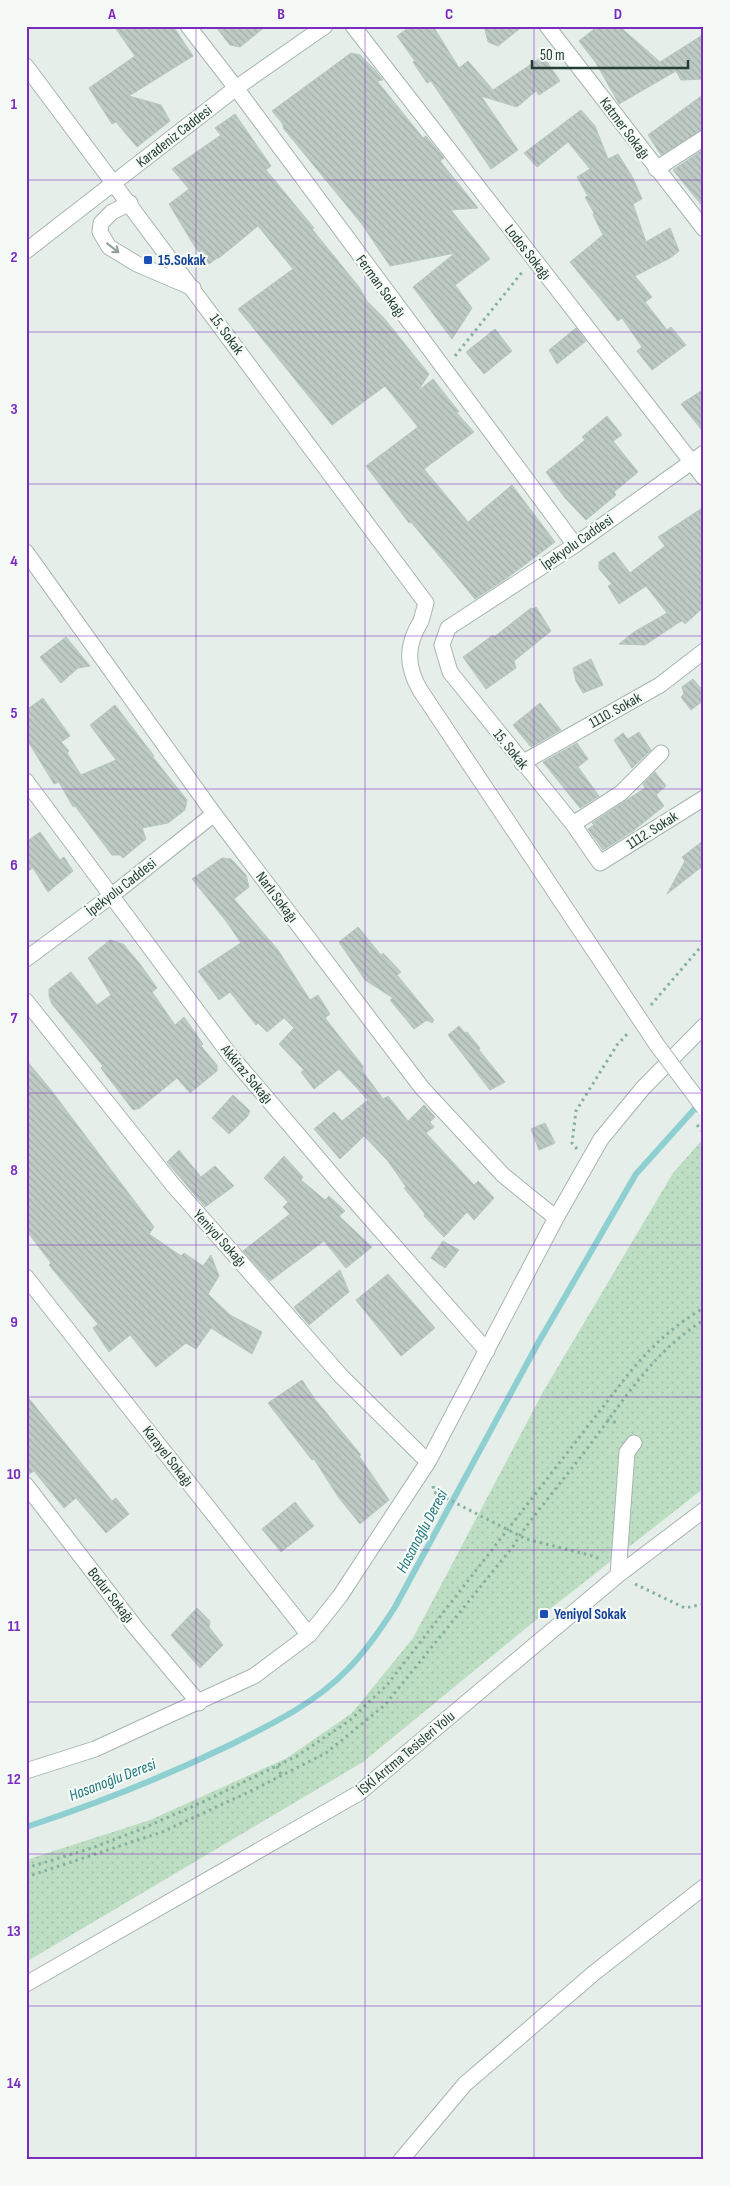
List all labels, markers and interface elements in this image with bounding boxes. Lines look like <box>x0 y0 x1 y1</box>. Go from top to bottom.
text: A <box>107 5 116 24</box>
text: B <box>277 5 285 24</box>
text: C <box>445 5 453 24</box>
text: D <box>614 5 622 24</box>
scale bar <box>532 38 689 70</box>
text: 50 m <box>540 46 565 65</box>
street label: Katmer Sokağı <box>595 94 654 163</box>
text: 1 <box>11 95 18 114</box>
street label: Karadeniz Caddesi <box>133 101 216 172</box>
street label: Lodos Sokağı <box>500 221 555 284</box>
one-way arrow <box>106 243 119 254</box>
text: 2 <box>10 248 18 267</box>
place label: 15.Sokak <box>158 251 207 270</box>
street label: Ferman Sokağı <box>351 251 410 321</box>
marker: 15.Sokak <box>142 254 154 266</box>
street label: 15. Sokak <box>205 310 248 359</box>
text: 3 <box>10 400 18 419</box>
street label: İpekyolu Caddesi <box>537 510 617 574</box>
text: 4 <box>10 552 18 571</box>
street label: 1110. Sokak <box>586 688 645 733</box>
text: 5 <box>10 704 18 723</box>
street label: 15. Sokak <box>489 725 533 774</box>
street label: 1112. Sokak <box>623 807 682 854</box>
street label: İpekyolu Caddesi <box>82 854 160 921</box>
text: 6 <box>10 856 18 875</box>
street label: Narlı Sokağı <box>251 868 302 926</box>
text: 7 <box>11 1009 18 1028</box>
street label: Akkiraz Sokağı <box>216 1040 277 1108</box>
text: 8 <box>10 1161 18 1180</box>
street label: Yeniyol Sokağı <box>189 1206 250 1271</box>
text: 9 <box>10 1313 18 1332</box>
street label: Karayel Sokağı <box>138 1422 197 1491</box>
text: 10 <box>7 1465 21 1484</box>
water label: Hasanoğlu Deresi <box>393 1486 453 1576</box>
street label: Bodur Sokağı <box>83 1564 138 1627</box>
place label: Yeniyol Sokak <box>554 1605 627 1624</box>
marker: Yeniyol Sokak <box>538 1608 550 1620</box>
text: 11 <box>8 1617 21 1636</box>
street label: İSKİ Arıtma Tesisleri Yolu <box>354 1707 459 1800</box>
water label: Hasanoğlu Deresi <box>67 1755 160 1806</box>
text: 12 <box>7 1770 21 1789</box>
text: 13 <box>7 1922 21 1941</box>
text: 14 <box>7 2074 21 2093</box>

